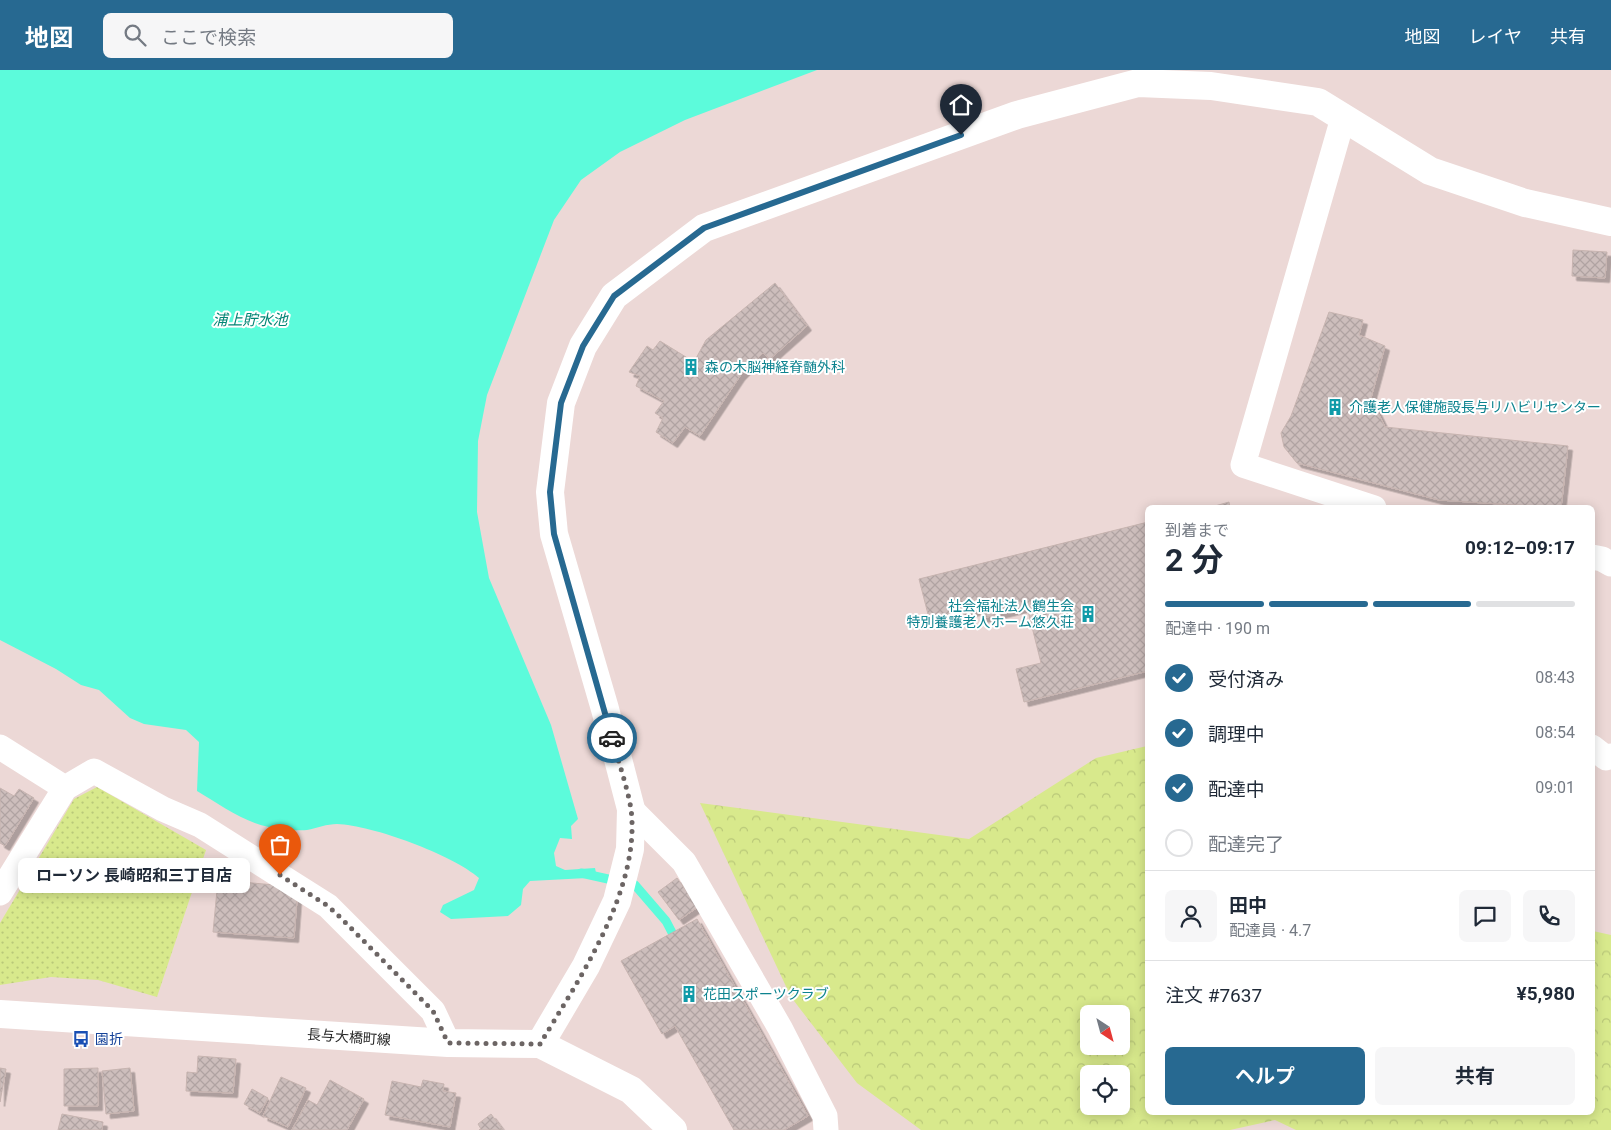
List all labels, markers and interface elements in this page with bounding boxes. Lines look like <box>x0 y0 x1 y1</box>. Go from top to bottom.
search box <box>103 13 453 58</box>
icon: search <box>121 21 149 49</box>
text: 地図 <box>25 24 73 52</box>
text: ここで検索 <box>161 26 256 49</box>
text: 地図 <box>1405 26 1441 47</box>
text: レイヤ <box>1469 26 1522 47</box>
text: 共有 <box>1550 26 1586 47</box>
pin <box>940 84 982 135</box>
icon: home <box>947 91 975 119</box>
water label: 浦上貯水池 <box>212 311 289 329</box>
building icon: 森の木脳神経脊髄外科 <box>681 357 701 377</box>
place label: 森の木脳神経脊髄外科 <box>705 359 845 375</box>
building icon: 介護老人保健施設長与リハビリセンター <box>1325 397 1345 417</box>
place label: 介護老人保健施設長与リハビリセンター <box>1349 399 1601 415</box>
text: 到着まで <box>1165 521 1229 540</box>
text: 09:12–09:17 <box>1465 536 1575 559</box>
text: 2 分 <box>1165 541 1223 579</box>
place label: 社会福祉法人鶴生会 特別養護老人ホーム悠久荘 <box>906 598 1074 630</box>
building icon: 社会福祉法人鶴生会 特別養護老人ホーム悠久荘 <box>1078 604 1098 624</box>
text: 配達中 · 190 m <box>1165 619 1270 638</box>
icon: check <box>1165 664 1193 692</box>
text: 受付済み <box>1208 668 1284 691</box>
text: 08:43 <box>1535 668 1575 687</box>
courier <box>587 713 637 763</box>
icon: check <box>1165 719 1193 747</box>
text: 調理中 <box>1208 723 1265 746</box>
text: 08:54 <box>1535 723 1575 742</box>
icon: car <box>598 724 626 752</box>
icon: check <box>1165 774 1193 802</box>
text: 配達中 <box>1208 778 1265 801</box>
text: 09:01 <box>1535 778 1575 797</box>
pin <box>259 824 301 875</box>
icon: bag <box>266 831 294 859</box>
text: 配達完了 <box>1208 833 1284 856</box>
callout: ローソン 長崎昭和三丁目店 <box>18 858 250 892</box>
text: ローソン 長崎昭和三丁目店 <box>36 866 232 885</box>
button: person <box>1165 890 1217 942</box>
button: chat <box>1459 890 1511 942</box>
button: phone <box>1523 890 1575 942</box>
text: 田中 <box>1229 894 1267 917</box>
text: 配達員 · 4.7 <box>1229 921 1311 940</box>
text: ¥5,980 <box>1517 982 1575 1005</box>
building icon: 花田スポーツクラブ <box>679 984 699 1004</box>
text: 注文 #7637 <box>1165 984 1262 1007</box>
place label: 花田スポーツクラブ <box>703 986 829 1002</box>
north arrow <box>1080 1005 1130 1055</box>
map controls <box>1080 1005 1130 1115</box>
street label: 長与大橋町線 <box>307 1026 391 1048</box>
bus stop icon: 園折 <box>71 1029 91 1049</box>
place label: 園折 <box>95 1031 123 1047</box>
button: ヘルプ <box>1165 1047 1365 1105</box>
button: 共有 <box>1375 1047 1575 1105</box>
button: locate <box>1080 1065 1130 1115</box>

